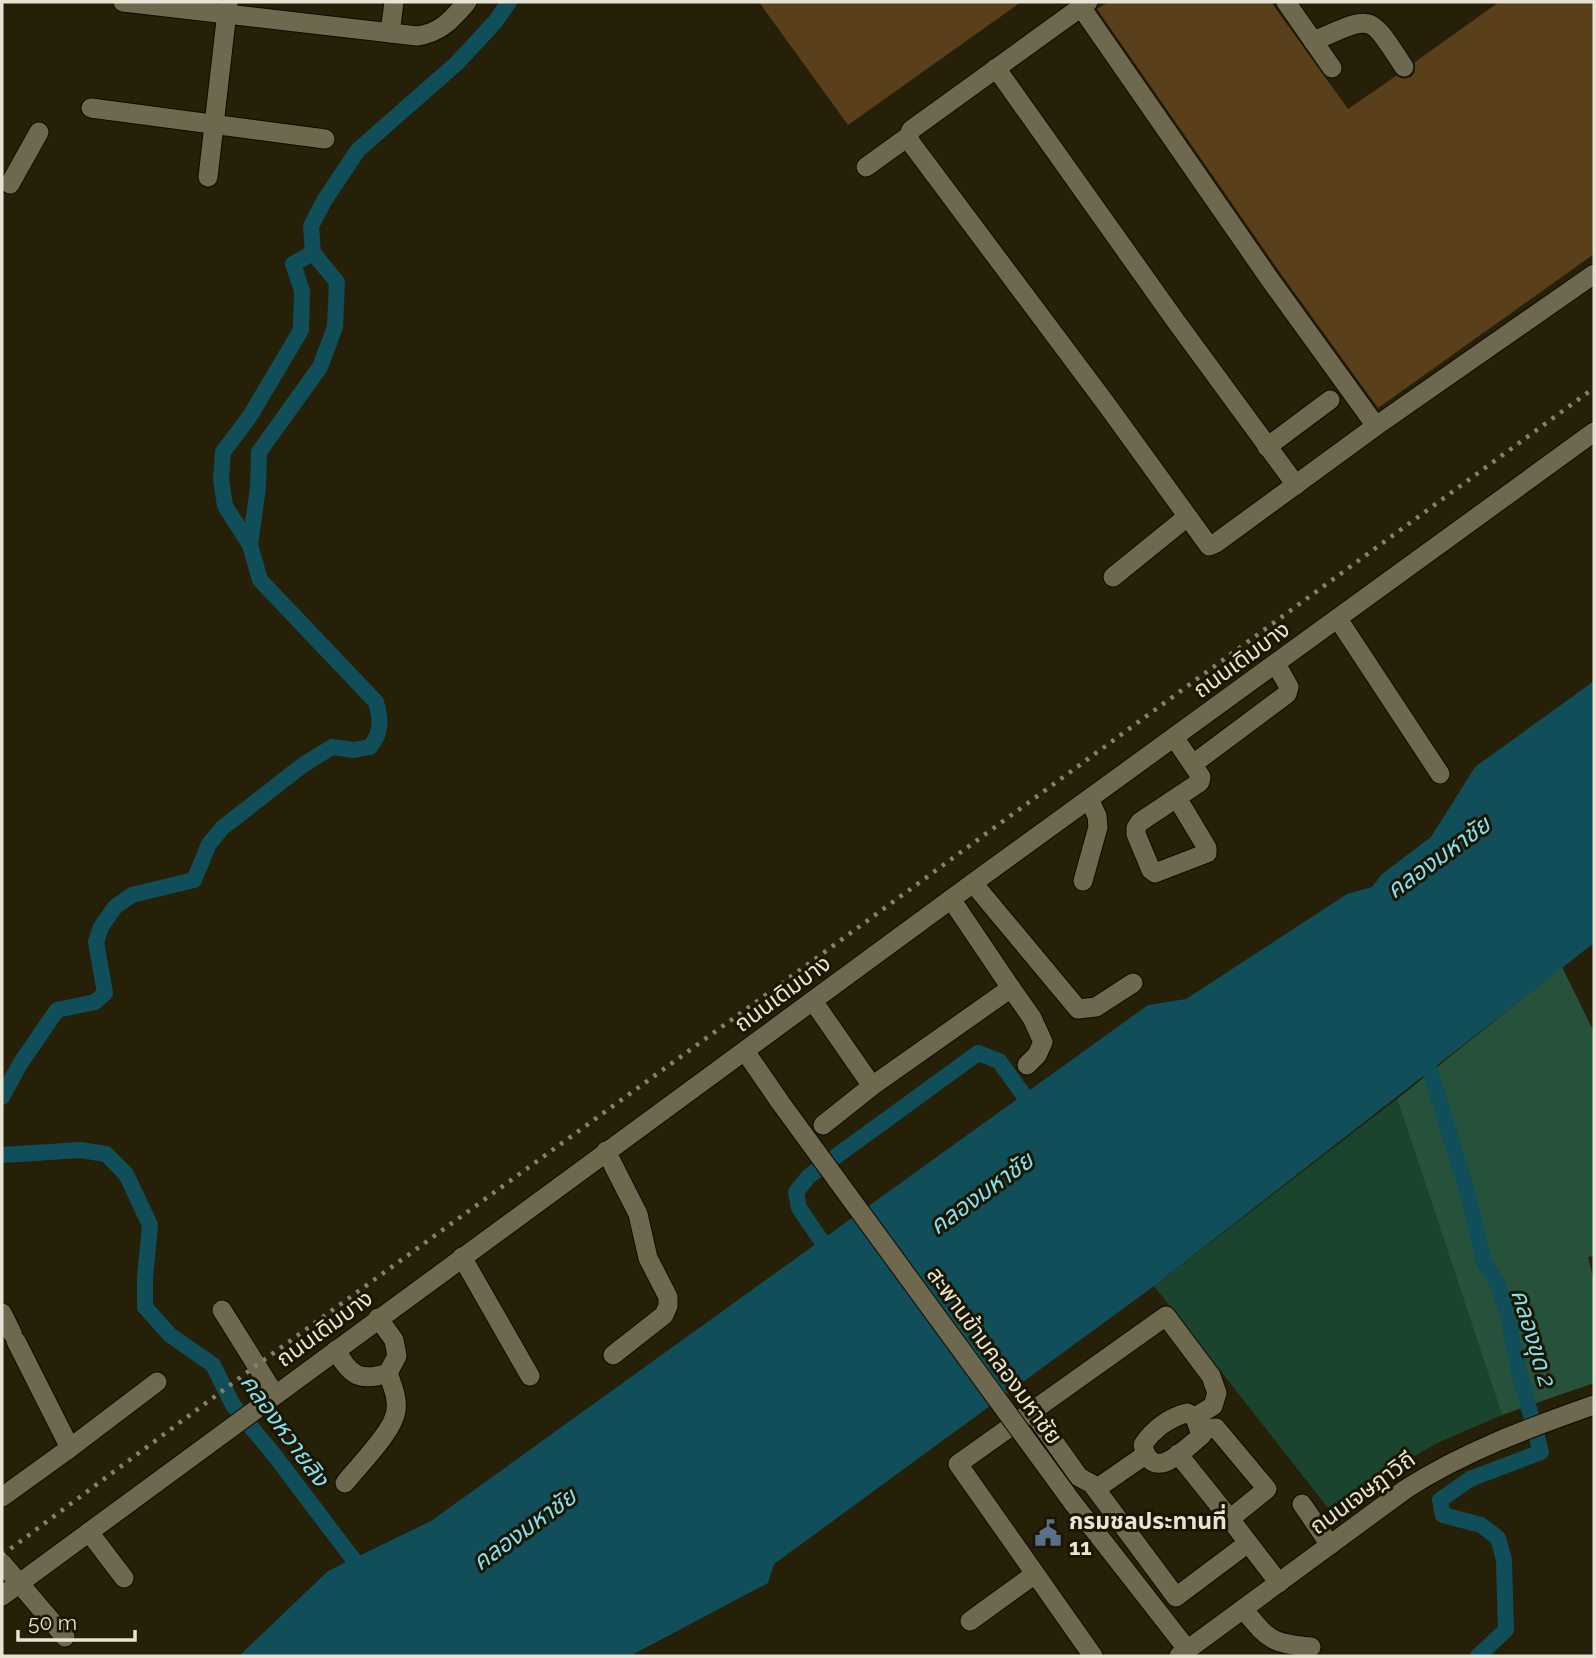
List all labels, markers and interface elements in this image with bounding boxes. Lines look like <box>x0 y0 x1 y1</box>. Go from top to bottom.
street label: ถนนเดิมบาง <box>1188 615 1294 703</box>
water label: คลองมหาชัย <box>1380 809 1497 904</box>
street label: ถนนเดิมบาง <box>729 949 835 1037</box>
water label: คลองมหาชัย <box>923 1145 1040 1240</box>
street label: สะพานข้ามคลองมหาชัย <box>922 1261 1068 1449</box>
street label: ถนนเดิมบาง <box>271 1284 377 1372</box>
water label: คลองขุด 2 <box>1504 1285 1563 1391</box>
water label: คลองหวายลิง <box>235 1368 336 1493</box>
street label: ถนนเจษฎาวิถี <box>1304 1445 1420 1539</box>
water label: คลองมหาชัย <box>466 1481 583 1576</box>
place label: กรมชลประทานที่ 11 <box>1069 1504 1227 1560</box>
public building icon: กรมชลประทานที่ 11 <box>1033 1518 1063 1548</box>
scale bar <box>18 1598 135 1642</box>
text: 50 m <box>28 1610 77 1635</box>

